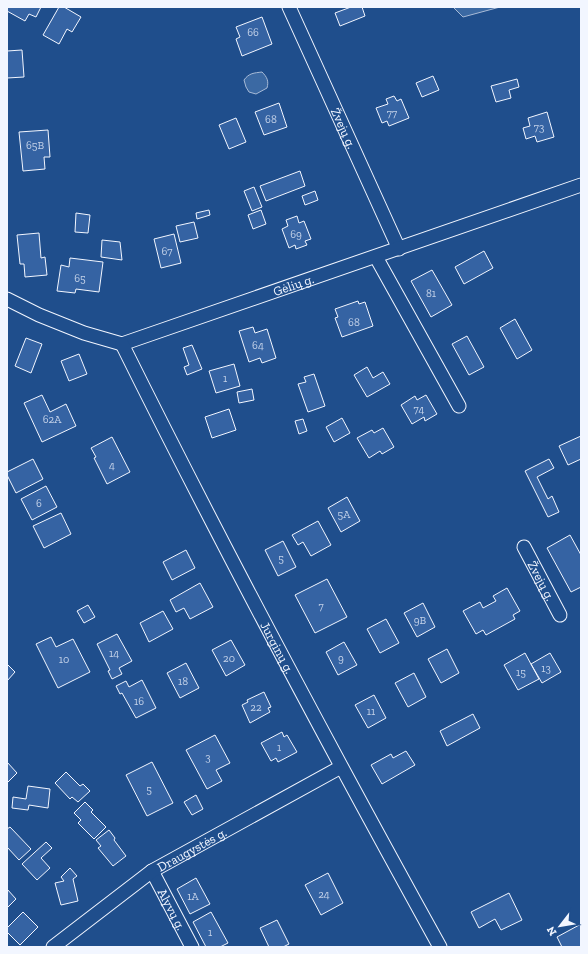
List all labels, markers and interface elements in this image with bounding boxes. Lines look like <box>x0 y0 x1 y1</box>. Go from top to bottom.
house number: 66 <box>247 26 259 39</box>
street label: Žvejų g. <box>328 106 359 151</box>
house number: 77 <box>387 107 397 120</box>
house number: 68 <box>265 113 277 126</box>
house number: 73 <box>534 121 544 134</box>
house number: 65B <box>26 139 44 152</box>
house number: 69 <box>290 228 302 241</box>
house number: 67 <box>161 245 173 258</box>
street label: Gėlių g. <box>271 271 316 299</box>
house number: 65 <box>74 272 86 285</box>
house number: 81 <box>426 287 437 300</box>
house number: 68 <box>348 316 360 329</box>
house number: 64 <box>252 339 264 352</box>
house number: 1 <box>223 372 228 385</box>
house number: 74 <box>414 403 424 416</box>
house number: 62A <box>43 413 62 426</box>
house number: 4 <box>109 459 115 472</box>
house number: 6 <box>36 497 42 510</box>
house number: 5A <box>338 508 351 521</box>
house number: 5 <box>278 552 284 565</box>
street label: Žvejų g. <box>525 558 558 603</box>
house number: 7 <box>318 600 324 613</box>
house number: 9B <box>414 614 427 627</box>
street label: Jurginų g. <box>257 619 297 676</box>
house number: 14 <box>109 647 119 660</box>
house number: 20 <box>223 652 235 665</box>
house number: 9 <box>338 652 344 665</box>
house number: 10 <box>59 653 69 666</box>
house number: 13 <box>541 662 551 675</box>
house number: 15 <box>516 666 526 679</box>
house number: 18 <box>178 675 188 688</box>
house number: 16 <box>134 695 144 708</box>
house number: 22 <box>250 701 262 714</box>
house number: 11 <box>367 705 376 718</box>
house number: 1 <box>277 741 282 754</box>
house number: 3 <box>205 751 211 764</box>
house number: 5 <box>146 783 152 796</box>
street label: Draugystės g. <box>155 825 229 875</box>
street label: Alyvų g. <box>154 886 189 933</box>
house number: 24 <box>318 888 330 901</box>
house number: 1A <box>187 890 200 903</box>
north arrow <box>540 906 580 946</box>
text: N <box>544 923 560 938</box>
house number: 1 <box>208 926 213 939</box>

